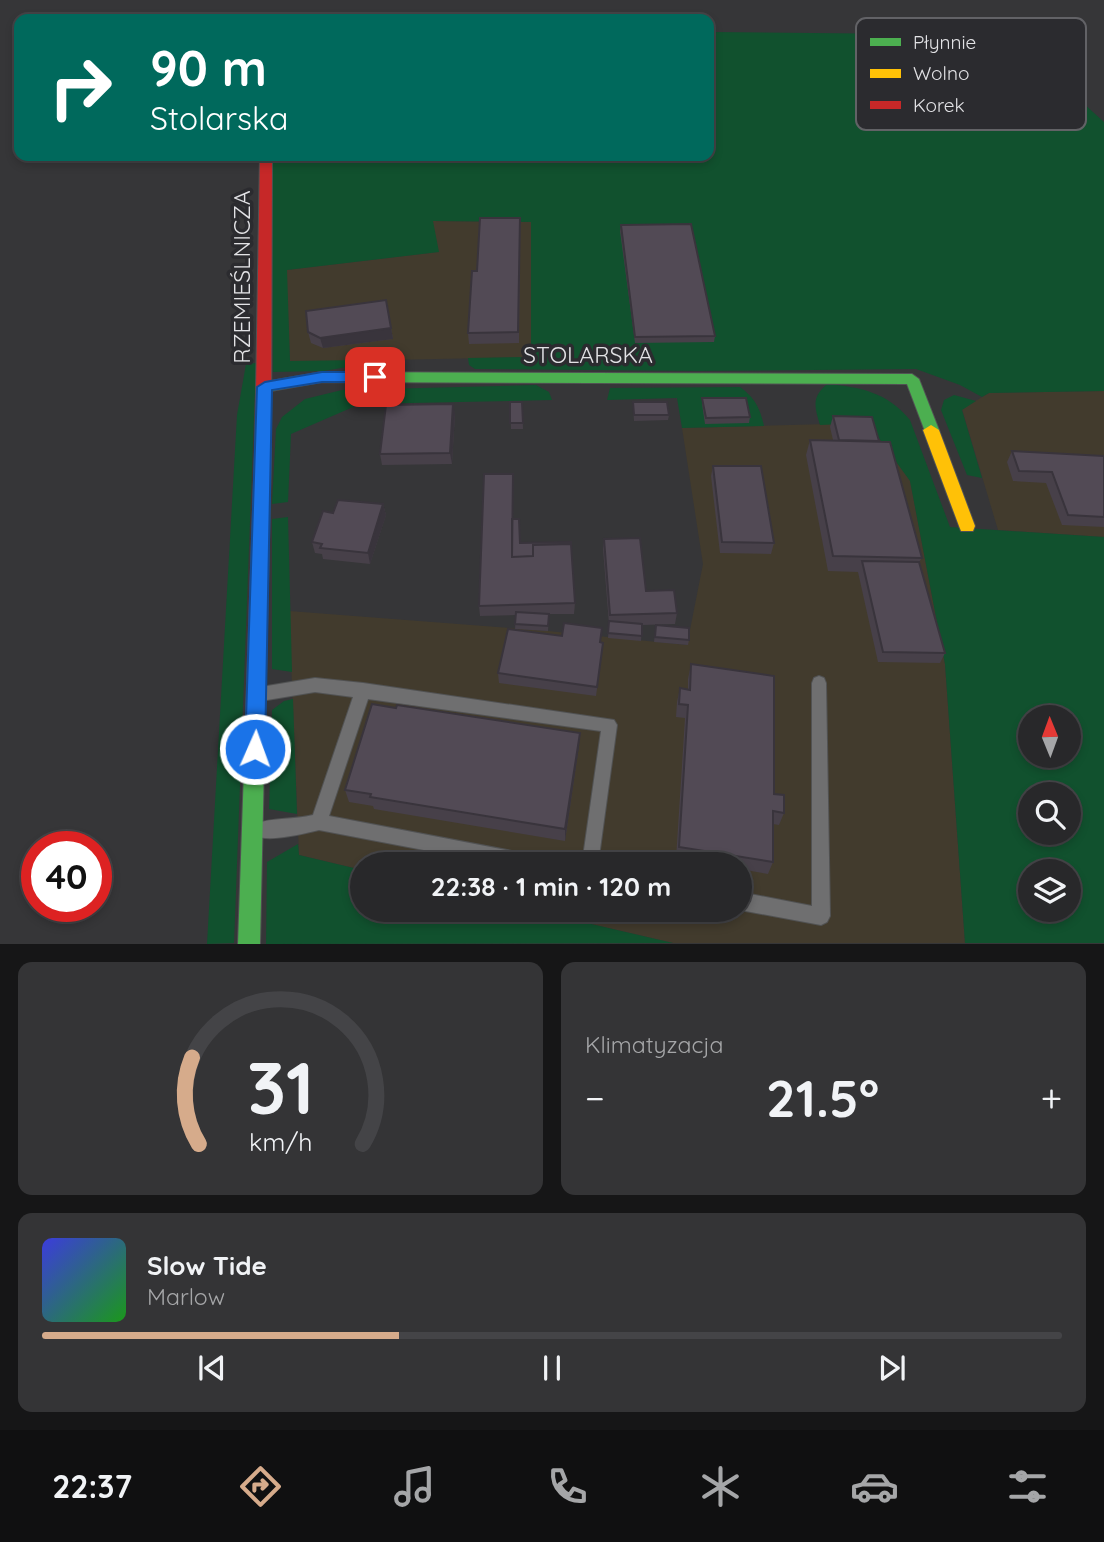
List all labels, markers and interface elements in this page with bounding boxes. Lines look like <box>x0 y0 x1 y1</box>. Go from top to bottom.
legend <box>856 18 1086 130</box>
text: Płynnie <box>913 30 976 54</box>
text: 90 m <box>150 37 267 98</box>
icon: right <box>35 42 126 133</box>
text: Wolno <box>913 61 969 85</box>
text: Korek <box>913 93 965 117</box>
text: Stolarska <box>150 98 288 138</box>
street label: RZEMIEŚLNICZA <box>227 190 256 364</box>
street label: STOLARSKA <box>523 340 653 369</box>
pin <box>345 347 405 407</box>
icon: arrive <box>356 358 394 396</box>
north arrow <box>1018 705 1082 768</box>
map controls <box>1018 705 1081 922</box>
position arrow <box>218 712 292 786</box>
button: search <box>1018 782 1081 845</box>
speed limit sign: 40 <box>21 831 112 922</box>
button: layers <box>1018 859 1081 922</box>
text: 22:38 · 1 min · 120 m <box>431 870 671 903</box>
text: Klimatyzacja <box>585 1030 724 1059</box>
text: 31 <box>247 1042 314 1133</box>
text: 21.5° <box>766 1065 879 1130</box>
text: − <box>585 1074 605 1122</box>
text: + <box>1041 1074 1062 1122</box>
text: km/h <box>249 1126 312 1157</box>
text: Slow Tide <box>147 1249 267 1282</box>
text: Marlow <box>147 1282 225 1311</box>
icon: previous <box>193 1349 231 1387</box>
icon: pause <box>533 1349 571 1387</box>
icon: next <box>873 1349 911 1387</box>
icon: directions <box>236 1462 285 1511</box>
icon: music <box>390 1462 439 1511</box>
icon: phone <box>543 1462 592 1511</box>
icon: climate <box>696 1462 745 1511</box>
icon: car <box>850 1462 899 1511</box>
icon: filters <box>1003 1462 1052 1511</box>
text: 22:37 <box>52 1466 132 1506</box>

